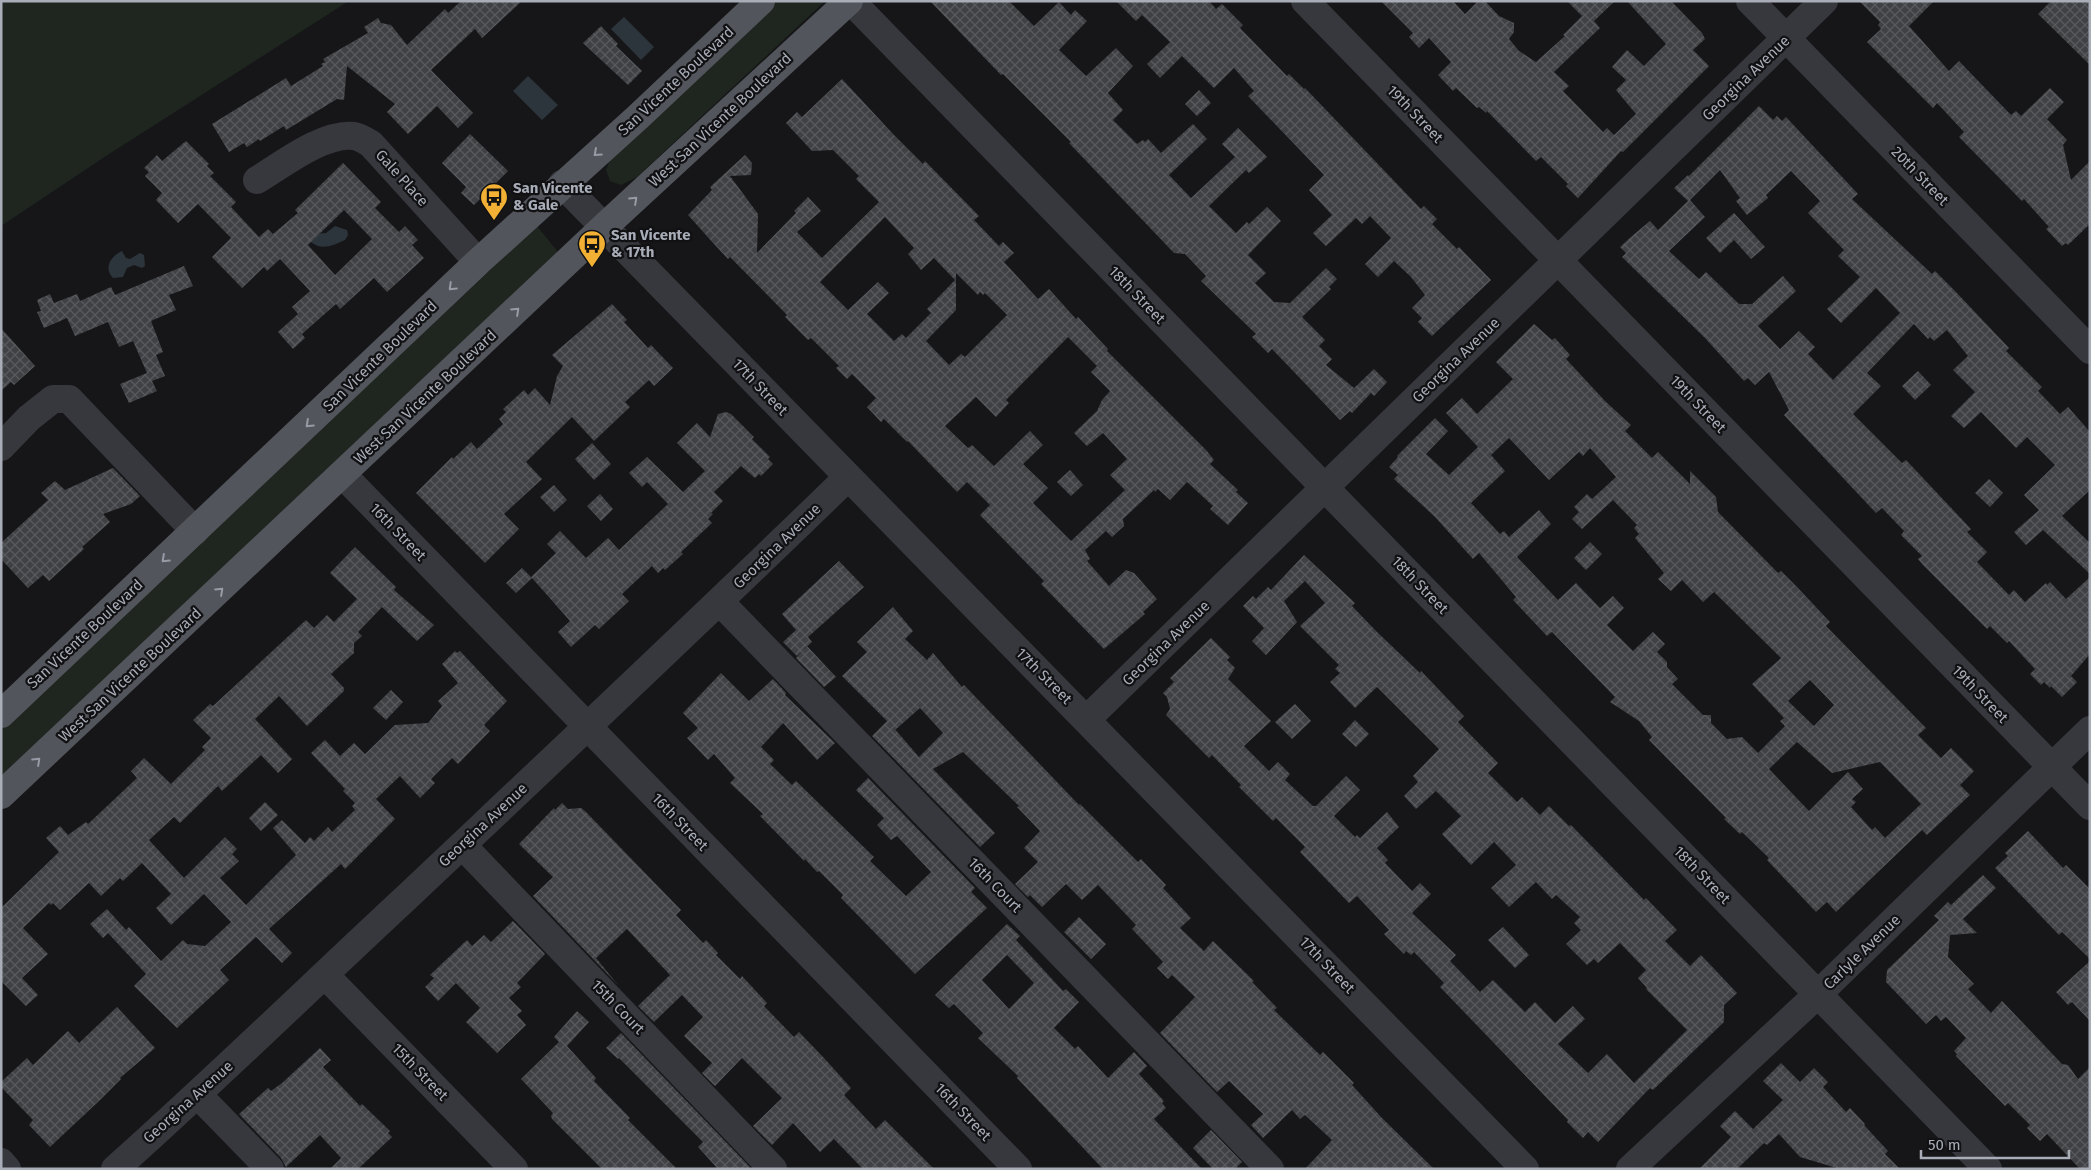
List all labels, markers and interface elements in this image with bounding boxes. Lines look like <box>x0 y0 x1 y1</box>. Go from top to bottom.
street label: San Vicente Boulevard <box>614 23 738 139</box>
street label: Georgina Avenue <box>1698 32 1794 124</box>
street label: West San Vicente Boulevard <box>645 49 795 191</box>
street label: 19th Street <box>1383 81 1447 147</box>
street label: 20th Street <box>1888 143 1953 210</box>
street label: Gale Place <box>372 146 432 210</box>
one-way arrow <box>594 148 603 157</box>
place label: San Vicente & Gale <box>513 179 592 214</box>
bus stop icon: San Vicente & Gale <box>479 182 509 221</box>
one-way arrow <box>629 197 638 206</box>
place label: San Vicente & 17th <box>611 226 690 261</box>
bus stop icon: San Vicente & 17th <box>577 229 607 268</box>
street label: 18th Street <box>1105 262 1169 328</box>
one-way arrow <box>448 281 457 290</box>
street label: San Vicente Boulevard <box>319 297 441 415</box>
one-way arrow <box>510 308 519 317</box>
street label: Georgina Avenue <box>1408 314 1504 406</box>
street label: West San Vicente Boulevard <box>350 326 500 468</box>
street label: 17th Street <box>729 355 792 420</box>
street label: 19th Street <box>1666 371 1730 437</box>
one-way arrow <box>306 418 315 427</box>
street label: 16th Street <box>366 499 430 565</box>
street label: Georgina Avenue <box>729 500 825 592</box>
street label: 18th Street <box>1388 552 1452 618</box>
one-way arrow <box>162 553 171 562</box>
street label: San Vicente Boulevard <box>23 576 147 692</box>
one-way arrow <box>214 588 223 597</box>
street label: Georgina Avenue <box>1118 597 1214 689</box>
street label: West San Vicente Boulevard <box>55 604 205 746</box>
street label: 17th Street <box>1012 644 1076 708</box>
street label: 19th Street <box>1948 661 2012 727</box>
one-way arrow <box>31 758 40 767</box>
street label: Georgina Avenue <box>435 779 531 871</box>
street label: 16th Street <box>648 789 712 855</box>
street label: 18th Street <box>1670 842 1734 908</box>
street label: 16th Court <box>964 854 1026 917</box>
street label: Carlyle Avenue <box>1820 911 1904 993</box>
street label: 17th Street <box>1296 933 1359 998</box>
street label: 15th Court <box>588 976 649 1038</box>
street label: 15th Street <box>388 1040 452 1105</box>
street label: Georgina Avenue <box>139 1057 237 1147</box>
street label: 16th Street <box>931 1079 995 1145</box>
scale bar <box>1921 1128 2068 1160</box>
text: 50 m <box>1928 1136 1961 1154</box>

